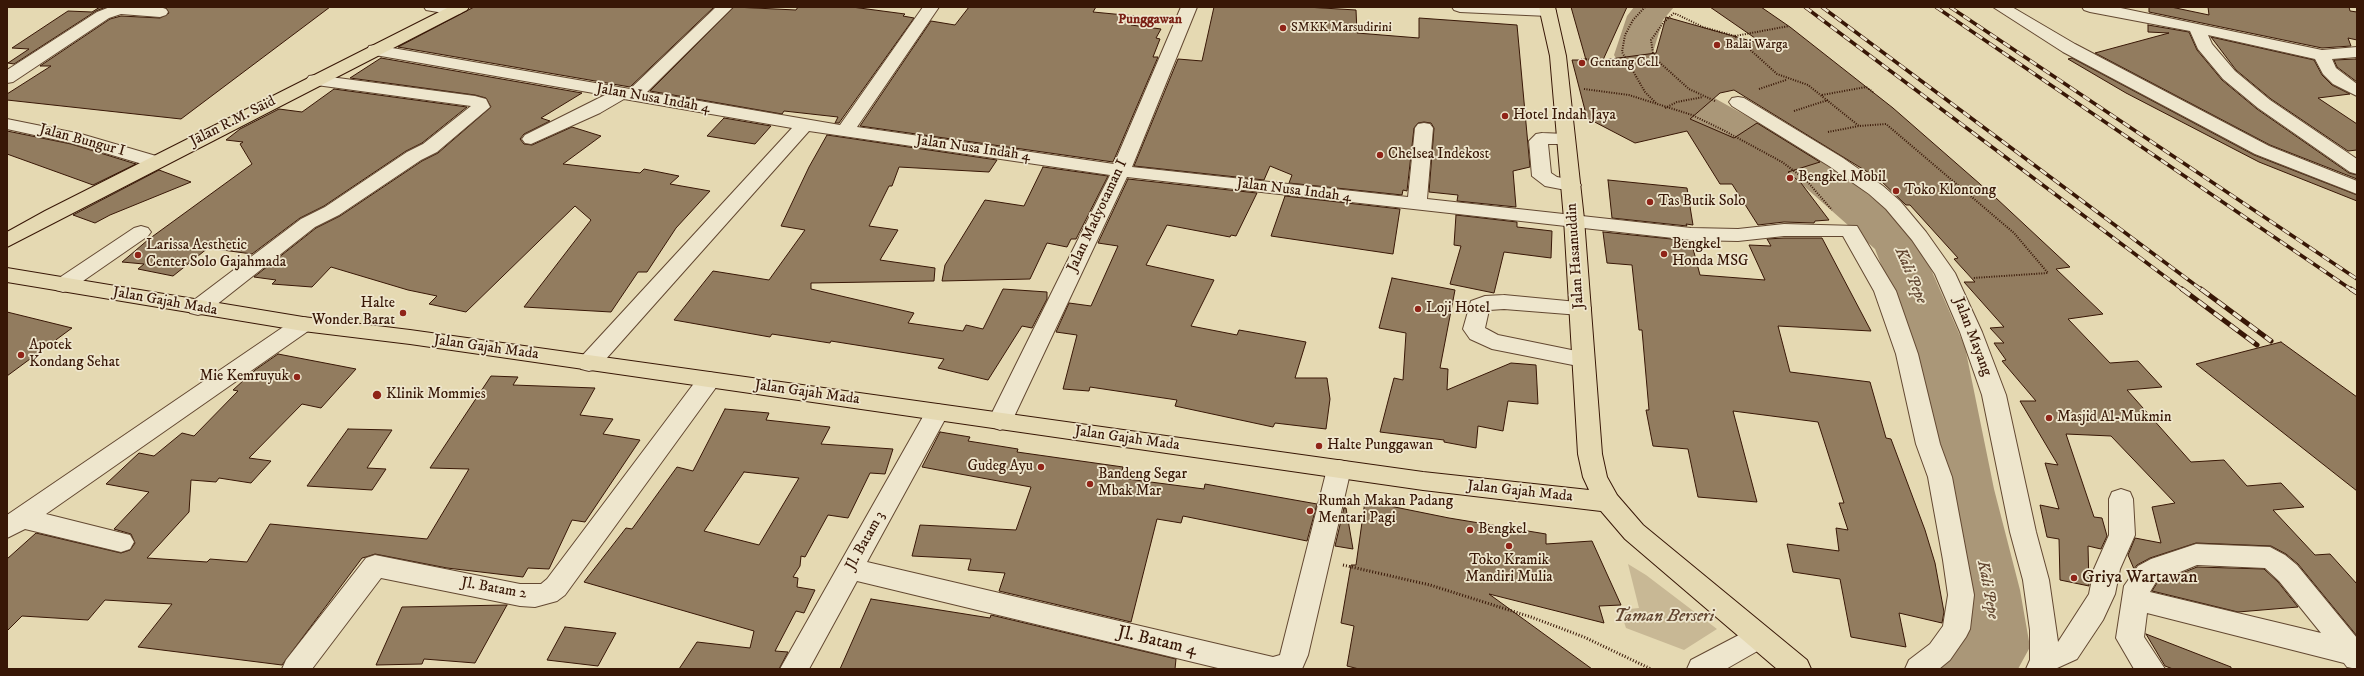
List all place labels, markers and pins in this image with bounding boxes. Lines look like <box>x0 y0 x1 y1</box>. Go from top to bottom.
place label: SMKK Marsudirini <box>1291 20 1392 36</box>
marker: SMKK Marsudirini <box>1278 23 1288 33</box>
place label: Balai Warga <box>1725 37 1788 53</box>
marker: Balai Warga <box>1712 40 1722 50</box>
place label: Gentang Cell <box>1590 55 1659 71</box>
marker: Gentang Cell <box>1577 58 1587 68</box>
place label: Hotel Indah Jaya <box>1513 107 1616 125</box>
marker: Hotel Indah Jaya <box>1500 111 1510 121</box>
place label: Chelsea Indekost <box>1388 146 1489 164</box>
marker: Chelsea Indekost <box>1375 150 1385 160</box>
place label: Bengkel Mobil <box>1798 169 1886 187</box>
marker: Bengkel Mobil <box>1785 173 1795 183</box>
place label: Toko Klontong <box>1904 182 1996 200</box>
marker: Toko Klontong <box>1891 186 1901 196</box>
place label: Tas Butik Solo <box>1658 193 1746 211</box>
marker: Tas Butik Solo <box>1645 197 1655 207</box>
place label: Bengkel Honda MSG <box>1672 236 1749 271</box>
place label: Larissa Aesthetic Center Solo Gajahmada <box>146 237 286 272</box>
marker: Bengkel Honda MSG <box>1659 249 1669 259</box>
marker: Larissa Aesthetic Center Solo Gajahmada <box>133 250 143 260</box>
place label: Halte Wonder Barat <box>312 295 395 330</box>
place label: Loji Hotel <box>1426 300 1490 318</box>
marker: Loji Hotel <box>1413 304 1423 314</box>
marker: Halte Wonder Barat <box>398 308 408 318</box>
place label: Apotek Kondang Sehat <box>29 337 120 372</box>
marker: Apotek Kondang Sehat <box>16 350 26 360</box>
place label: Mie Kemruyuk <box>200 368 289 386</box>
marker: Mie Kemruyuk <box>292 372 302 382</box>
place label: Klinik Mommies <box>386 386 486 404</box>
marker: Klinik Mommies <box>371 389 383 401</box>
place label: Masjid Al-Mukmin <box>2057 409 2172 427</box>
marker: Masjid Al-Mukmin <box>2044 413 2054 423</box>
place label: Halte Punggawan <box>1327 437 1433 455</box>
marker: Halte Punggawan <box>1314 441 1324 451</box>
place label: Gudeg Ayu <box>967 458 1033 476</box>
marker: Gudeg Ayu <box>1036 462 1046 472</box>
place label: Bandeng Segar Mbak Mar <box>1098 466 1187 501</box>
marker: Bandeng Segar Mbak Mar <box>1085 479 1095 489</box>
place label: Rumah Makan Padang Mentari Pagi <box>1318 493 1453 528</box>
marker: Rumah Makan Padang Mentari Pagi <box>1305 506 1315 516</box>
place label: Bengkel <box>1478 521 1527 539</box>
marker: Bengkel <box>1465 525 1475 535</box>
marker: Toko Kramik Mandiri Mulia <box>1504 541 1514 551</box>
place label: Toko Kramik Mandiri Mulia <box>1465 552 1553 587</box>
place label: Griya Wartawan <box>2082 567 2198 589</box>
marker: Griya Wartawan <box>2069 573 2079 583</box>

